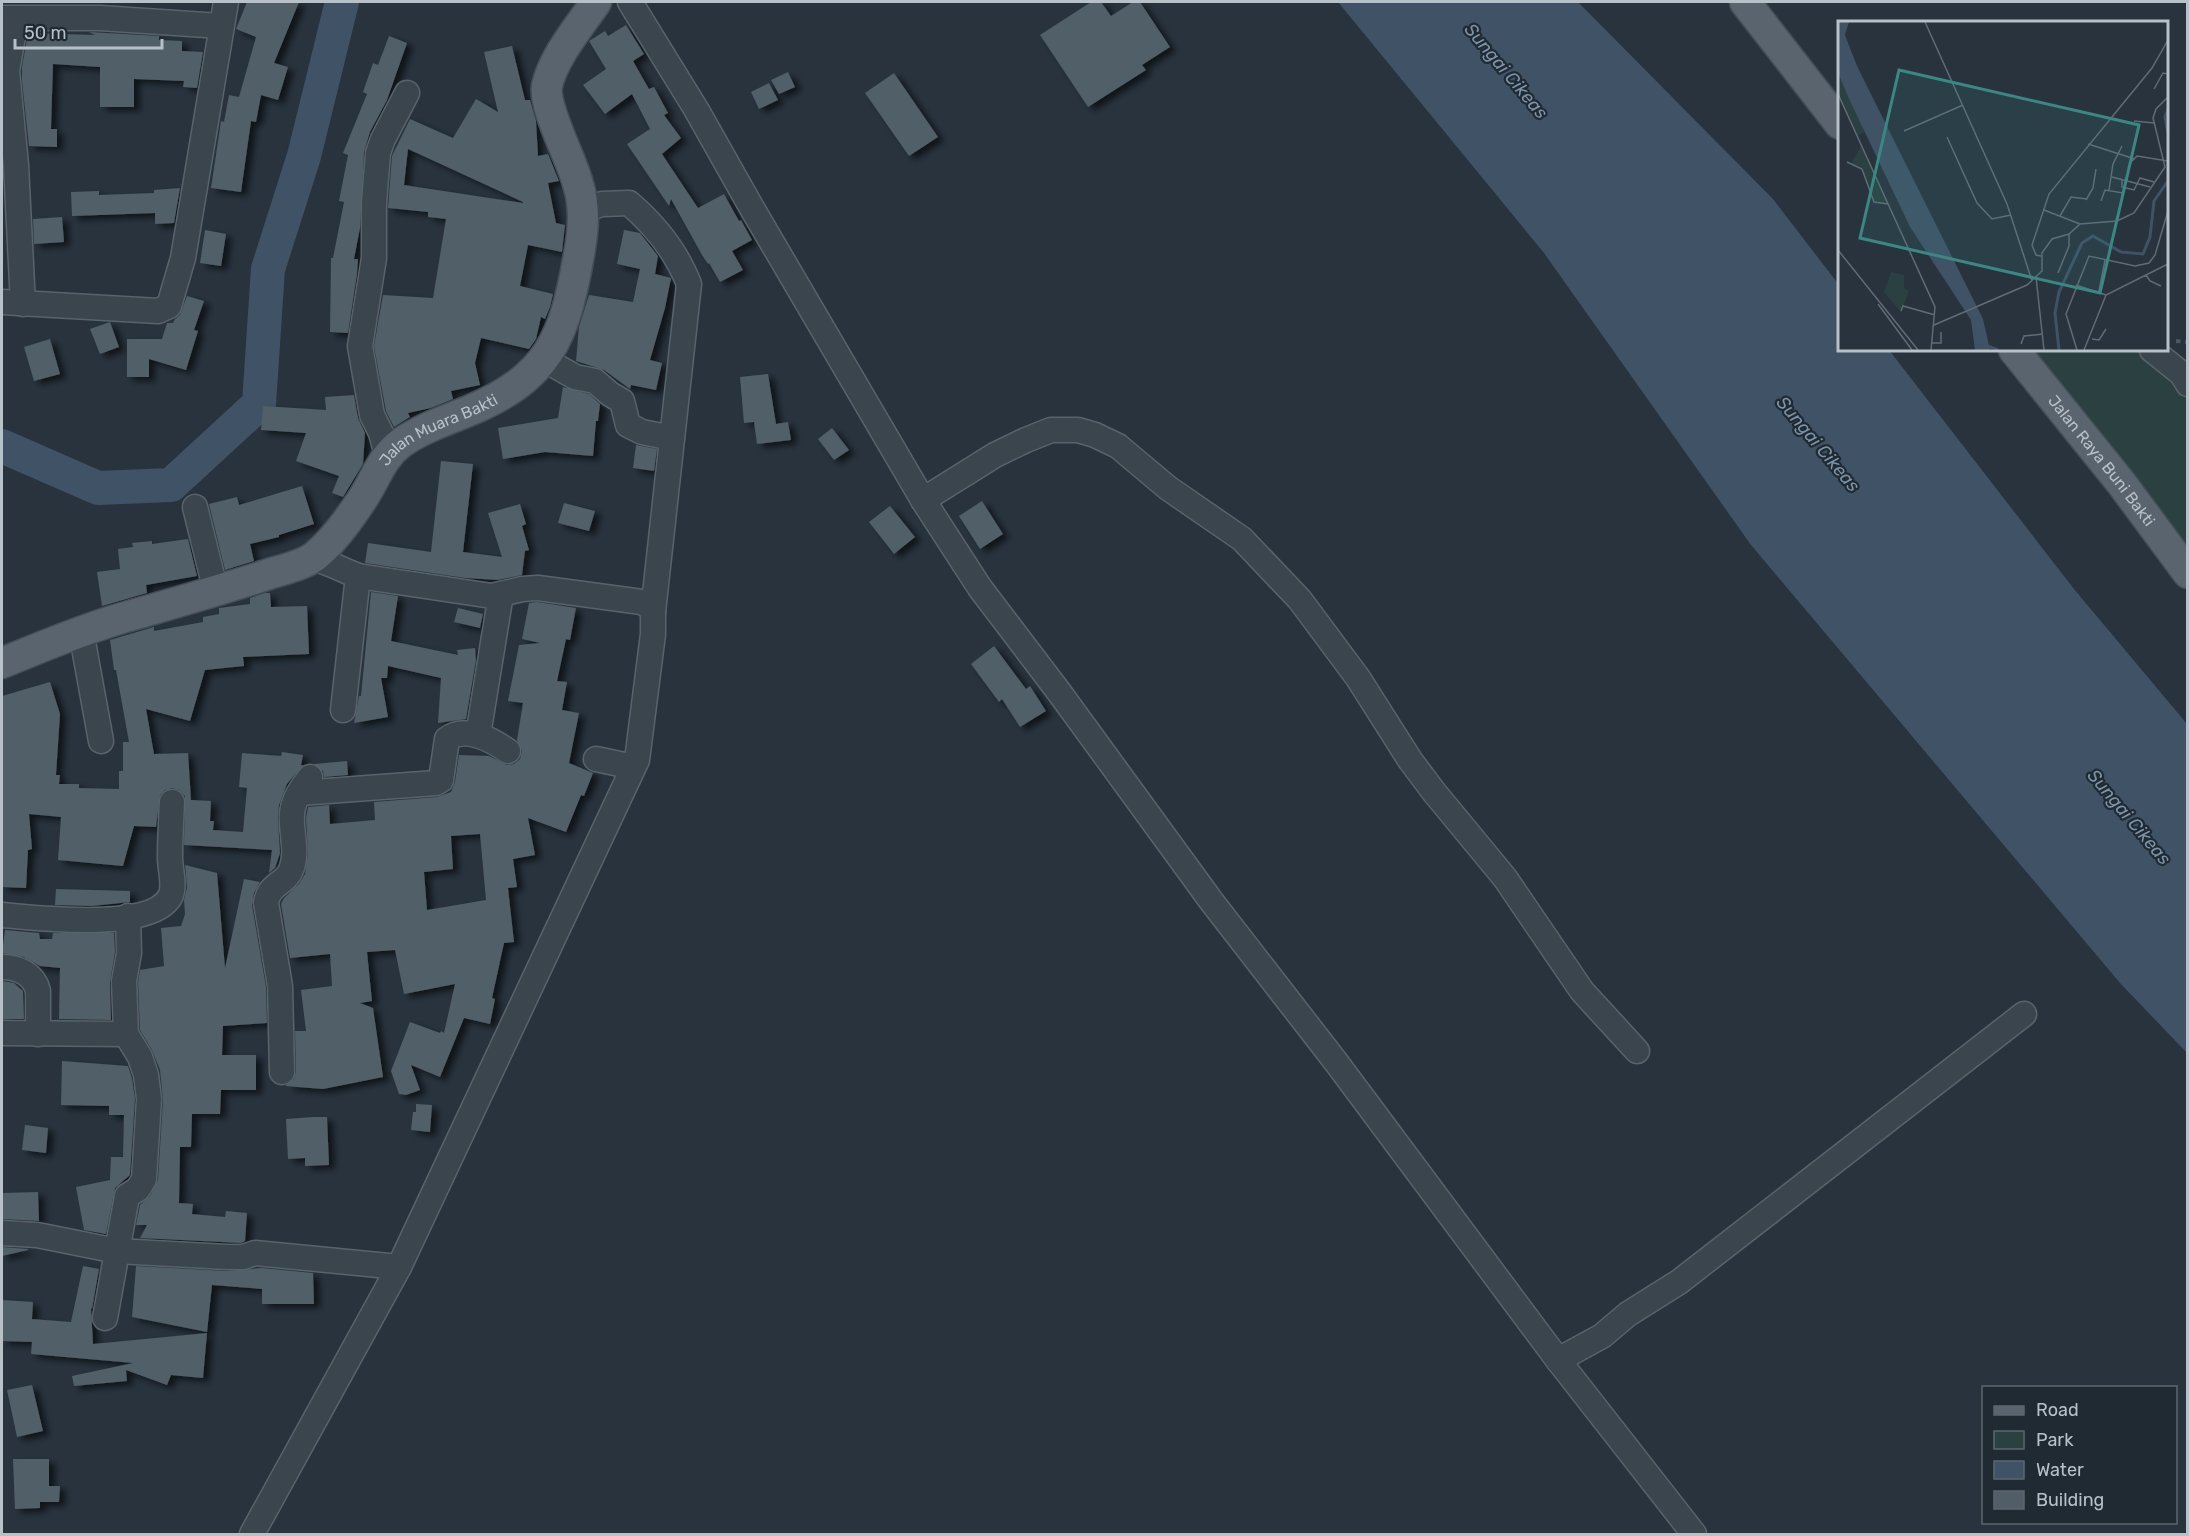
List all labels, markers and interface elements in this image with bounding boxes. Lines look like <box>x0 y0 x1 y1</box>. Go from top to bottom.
scale bar <box>15 12 162 50</box>
water label: Sungai Cikeas <box>1460 19 1552 123</box>
inset map <box>1838 21 2168 351</box>
text: 50 m <box>24 22 67 44</box>
street label: Jalan Muara Bakti <box>375 390 501 469</box>
street label: Jalan Raya Buni Bakti <box>2044 391 2159 530</box>
water label: Sungai Cikeas <box>1772 392 1864 496</box>
water label: Sungai Cikeas <box>2083 765 2175 869</box>
legend <box>1982 1386 2177 1524</box>
text: Road <box>2036 1399 2079 1421</box>
text: Park <box>2036 1429 2074 1451</box>
text: Water <box>2036 1459 2084 1481</box>
text: Building <box>2036 1489 2104 1511</box>

